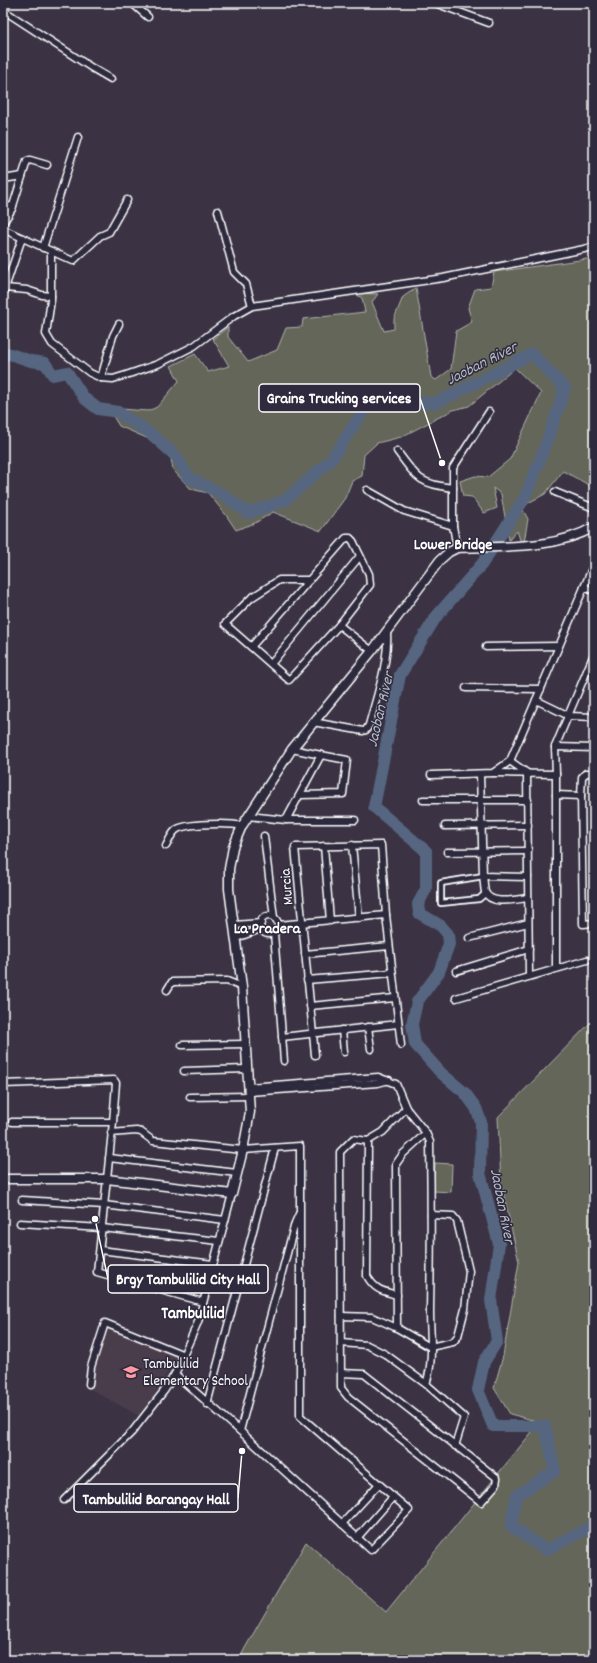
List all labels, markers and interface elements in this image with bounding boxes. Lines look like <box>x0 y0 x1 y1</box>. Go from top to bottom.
water label: Jaoban River <box>443 336 523 392</box>
callout: Grains Trucking services <box>259 384 420 412</box>
text: Grains Trucking services <box>267 388 412 411</box>
district label: Lower Bridge <box>414 534 492 557</box>
water label: Jaoban River <box>362 668 402 749</box>
street label: Murcia <box>275 867 301 906</box>
district label: La Pradera <box>234 918 302 941</box>
water label: Jaoban River <box>483 1167 521 1248</box>
callout: Brgy Tambulilid City Hall <box>108 1265 268 1293</box>
text: Brgy Tambulilid City Hall <box>116 1269 260 1292</box>
district label: Tambulilid <box>161 1303 225 1327</box>
place label: Tambulilid Elementary School <box>143 1354 248 1393</box>
school or university icon: Tambulilid Elementary School <box>122 1363 140 1381</box>
callout: Tambulilid Barangay Hall <box>74 1484 238 1512</box>
text: Tambulilid Barangay Hall <box>82 1489 230 1512</box>

